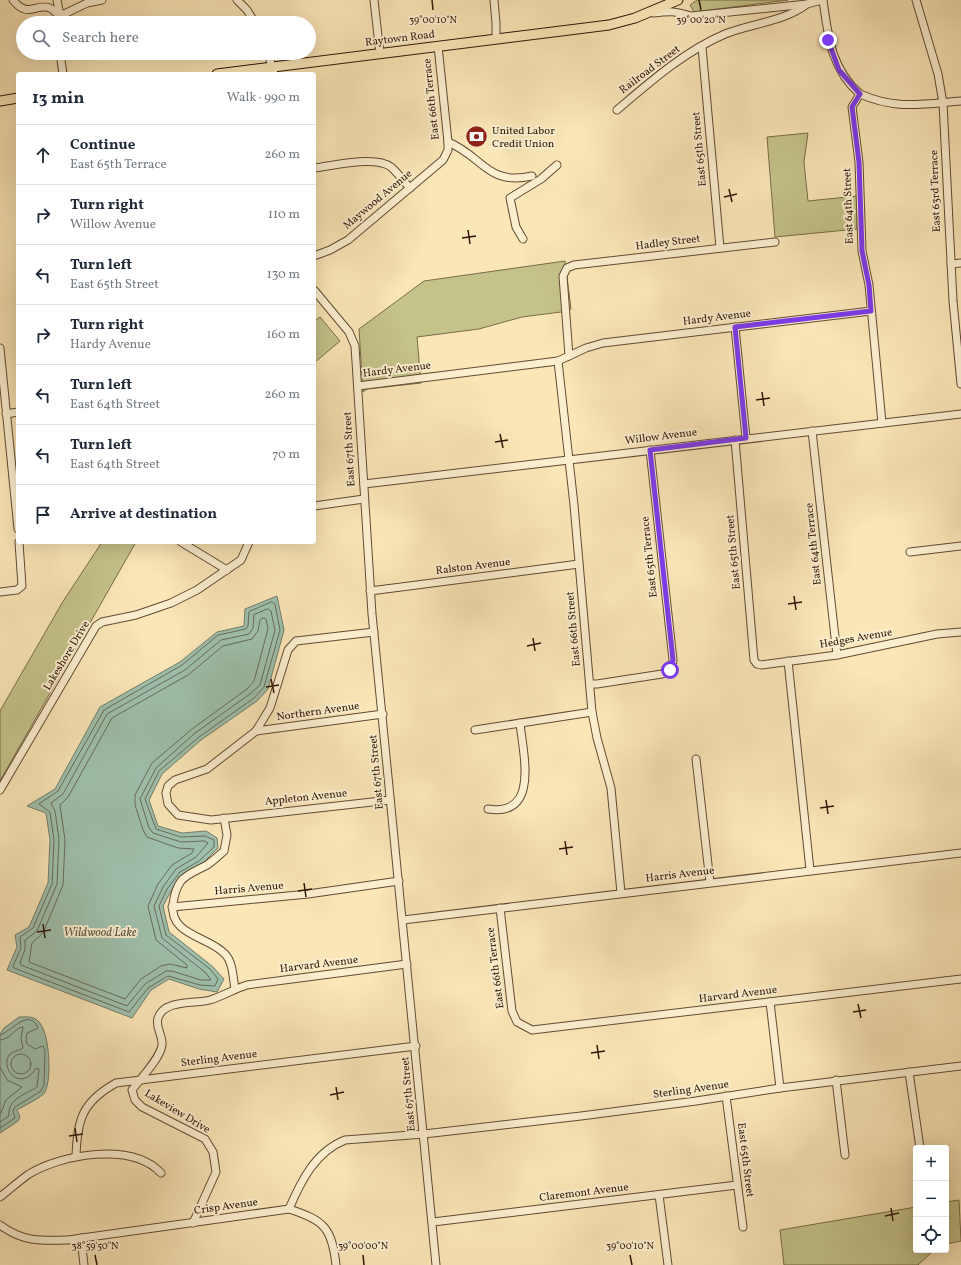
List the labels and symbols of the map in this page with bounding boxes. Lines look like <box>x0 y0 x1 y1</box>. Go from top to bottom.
text: 39°00'10"N <box>409 13 458 27</box>
text: 39°00'20"N <box>676 13 726 27</box>
street label: Raytown Road <box>364 27 436 51</box>
route end <box>819 31 837 49</box>
street label: Railroad Street <box>616 42 684 98</box>
street label: East 66th Terrace <box>420 57 444 141</box>
street label: East 65th Street <box>689 111 711 187</box>
bank icon: United Labor Credit Union <box>463 124 489 150</box>
place label: United Labor Credit Union <box>492 124 555 152</box>
street label: East 63rd Terrace <box>927 150 945 232</box>
street label: Maywood Avenue <box>340 167 416 233</box>
street label: East 64th Street <box>840 168 858 244</box>
street label: Hadley Street <box>635 232 701 254</box>
street label: Hardy Avenue <box>682 306 752 330</box>
street label: Hardy Avenue <box>362 358 432 382</box>
street label: East 67th Street <box>341 411 359 487</box>
street label: Willow Avenue <box>624 425 698 449</box>
street label: East 64th Terrace <box>802 502 826 586</box>
street label: East 65th Street <box>723 514 745 590</box>
street label: East 65th Terrace <box>638 516 662 598</box>
street label: Ralston Avenue <box>435 555 511 579</box>
street label: East 66th Street <box>563 591 585 667</box>
street label: Lakeshore Drive <box>40 618 94 694</box>
street label: Hedges Avenue <box>819 625 893 653</box>
route start <box>661 661 679 679</box>
street label: Northern Avenue <box>276 699 360 725</box>
street label: East 67th Street <box>366 734 388 810</box>
street label: Appleton Avenue <box>264 786 348 810</box>
street label: Harris Avenue <box>645 863 715 887</box>
street label: Harris Avenue <box>214 879 284 899</box>
water label: Wildwood Lake <box>64 925 137 941</box>
street label: East 66th Terrace <box>484 926 508 1010</box>
street label: Harvard Avenue <box>279 953 359 977</box>
street label: Harvard Avenue <box>698 983 778 1007</box>
street label: Sterling Avenue <box>180 1047 258 1071</box>
street label: East 67th Street <box>398 1056 420 1132</box>
street label: Sterling Avenue <box>652 1077 730 1103</box>
street label: Lakeview Drive <box>141 1087 213 1137</box>
street label: East 65th Street <box>733 1122 757 1198</box>
street label: Claremont Avenue <box>538 1180 630 1206</box>
street label: Crisp Avenue <box>193 1195 259 1219</box>
text: 38°59'50"N <box>72 1239 119 1253</box>
text: 39°00'00"N <box>338 1239 389 1253</box>
text: 39°00'10"N <box>606 1239 655 1253</box>

